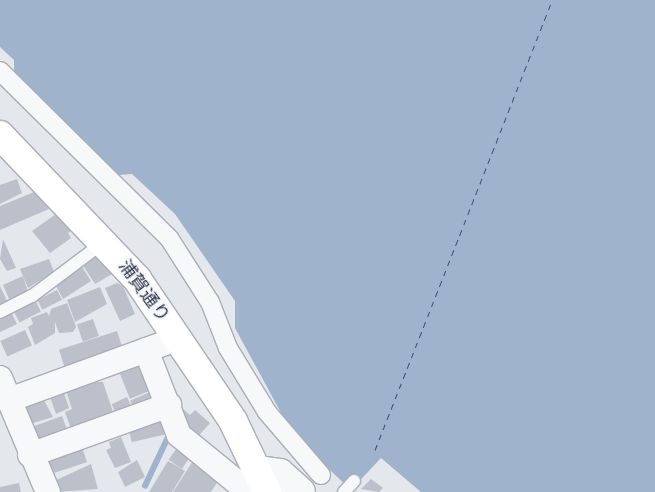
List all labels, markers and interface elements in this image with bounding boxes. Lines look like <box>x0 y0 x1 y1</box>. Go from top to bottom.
street label: 浦賀通り <box>114 256 174 326</box>

